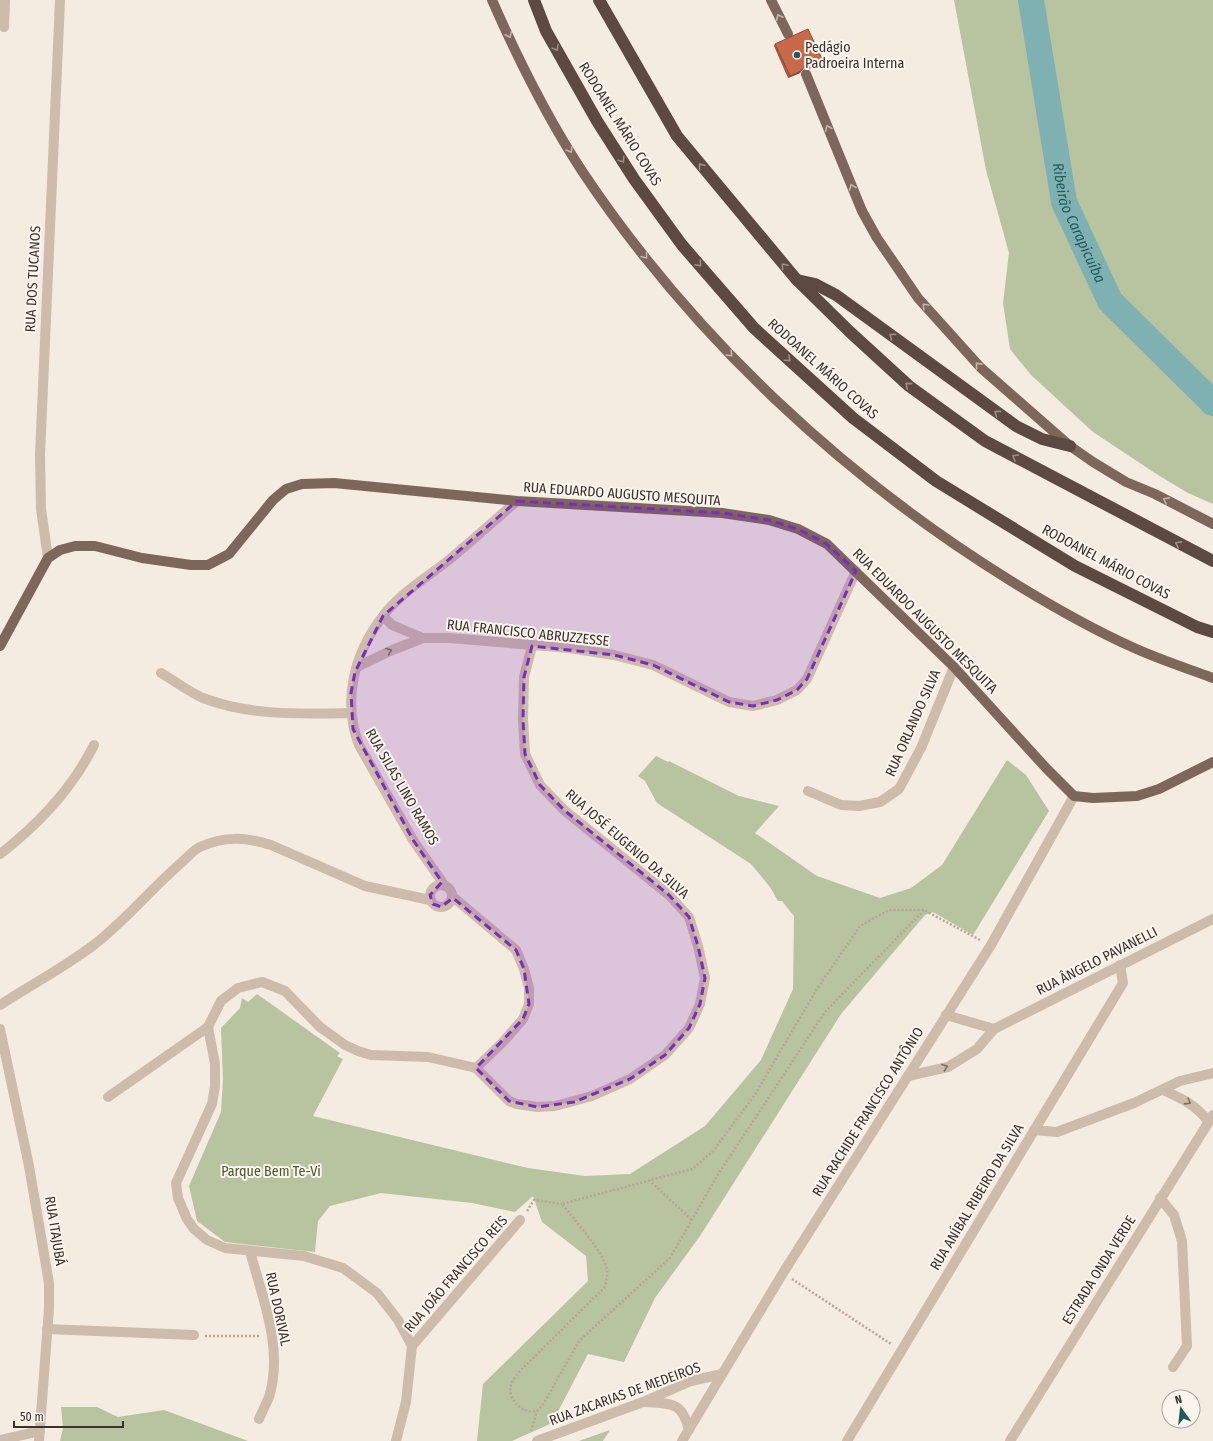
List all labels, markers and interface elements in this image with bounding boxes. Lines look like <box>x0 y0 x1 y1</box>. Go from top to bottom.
one-way arrow <box>776 13 784 21</box>
one-way arrow <box>504 31 512 39</box>
place label: Pedágio Padroeira Interna <box>805 39 904 72</box>
one-way arrow <box>551 44 558 51</box>
marker: Pedágio Padroeira Interna <box>792 50 802 60</box>
street label: RODOANEL MÁRIO COVAS <box>575 59 666 189</box>
one-way arrow <box>825 124 833 132</box>
one-way arrow <box>565 146 572 153</box>
one-way arrow <box>617 156 625 163</box>
water label: Ribeirão Carapicuíba <box>1049 162 1109 286</box>
one-way arrow <box>698 163 705 170</box>
one-way arrow <box>849 184 857 191</box>
street label: RUA DOS TUCANOS <box>22 225 44 333</box>
one-way arrow <box>640 251 647 258</box>
one-way arrow <box>695 260 702 267</box>
one-way arrow <box>782 263 789 270</box>
one-way arrow <box>923 303 930 310</box>
street label: RODOANEL MÁRIO COVAS <box>764 314 882 423</box>
one-way arrow <box>890 334 897 341</box>
one-way arrow <box>726 349 733 357</box>
one-way arrow <box>783 354 791 362</box>
one-way arrow <box>975 362 982 369</box>
one-way arrow <box>906 382 913 389</box>
one-way arrow <box>995 411 1002 418</box>
one-way arrow <box>1012 455 1020 462</box>
street label: RUA EDUARDO AUGUSTO MESQUITA <box>523 479 722 509</box>
one-way arrow <box>1163 497 1170 505</box>
street label: RODOANEL MÁRIO COVAS <box>1039 520 1173 603</box>
one-way arrow <box>1175 541 1182 548</box>
street label: RUA EDUARDO AUGUSTO MESQUITA <box>849 545 1001 697</box>
street label: RUA FRANCISCO ABRUZZESSE <box>446 616 610 650</box>
one-way arrow <box>385 648 393 656</box>
street label: RUA ORLANDO SILVA <box>882 666 944 779</box>
street label: RUA SILAS LINO RAMOS <box>362 726 442 848</box>
street label: RUA JOSÉ EUGENIO DA SILVA <box>562 785 693 903</box>
street label: RUA ÂNGELO PAVANELLI <box>1033 922 1160 999</box>
street label: RUA RACHIDE FRANCISCO ANTÔNIO <box>808 1024 927 1200</box>
one-way arrow <box>942 1063 949 1072</box>
one-way arrow <box>1184 1097 1191 1105</box>
street label: RUA ANÍBAL RIBEIRO DA SILVA <box>926 1120 1028 1273</box>
park label: Parque Bem Te-Vi <box>221 1163 321 1180</box>
street label: RUA ITAJUBÁ <box>41 1195 70 1268</box>
street label: RUA JOÃO FRANCISCO REIS <box>401 1212 511 1336</box>
street label: ESTRADA ONDA VERDE <box>1059 1212 1140 1328</box>
street label: RUA DORIVAL <box>262 1271 294 1347</box>
street label: RUA ZACARIAS DE MEDEIROS <box>547 1359 703 1429</box>
north arrow <box>1161 1389 1201 1429</box>
text: N <box>1174 1393 1183 1407</box>
scale bar <box>14 1403 123 1429</box>
text: 50 m <box>20 1410 44 1424</box>

